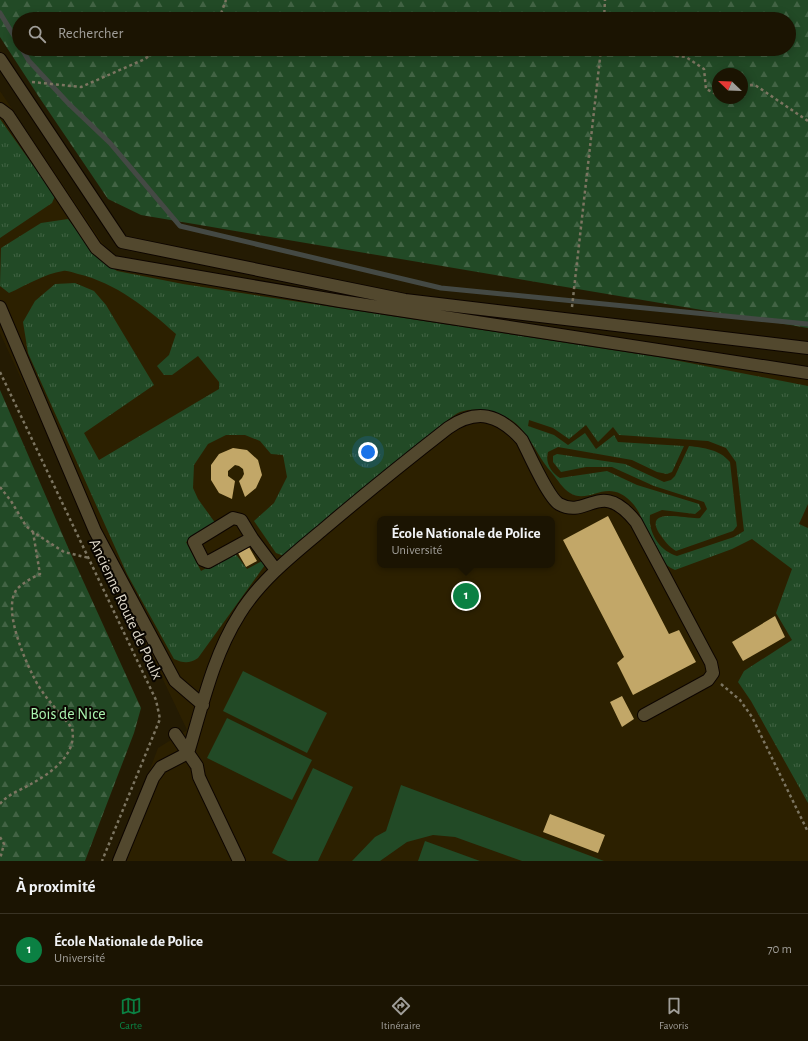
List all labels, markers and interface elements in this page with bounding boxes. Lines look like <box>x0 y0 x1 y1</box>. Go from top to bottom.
search box <box>12 12 796 56</box>
icon: search <box>26 23 48 45</box>
text: Rechercher <box>58 26 123 41</box>
north arrow <box>712 68 748 104</box>
your location <box>358 442 378 462</box>
popup <box>377 516 555 568</box>
text: École Nationale de Police <box>391 526 541 541</box>
street label: Ancienne Route de Poulx <box>86 536 166 682</box>
text: Université <box>391 544 443 557</box>
pin: 1 <box>453 581 479 611</box>
park label: Bois de Nice <box>30 706 106 722</box>
text: À proximité <box>16 878 96 895</box>
text: École Nationale de Police <box>54 934 203 949</box>
text: 1 <box>27 943 31 956</box>
text: 70 m <box>767 943 792 956</box>
text: Université <box>54 952 105 965</box>
tab: Carte <box>119 995 142 1032</box>
tab: Itinéraire <box>381 995 420 1032</box>
tab: Favoris <box>659 995 689 1032</box>

